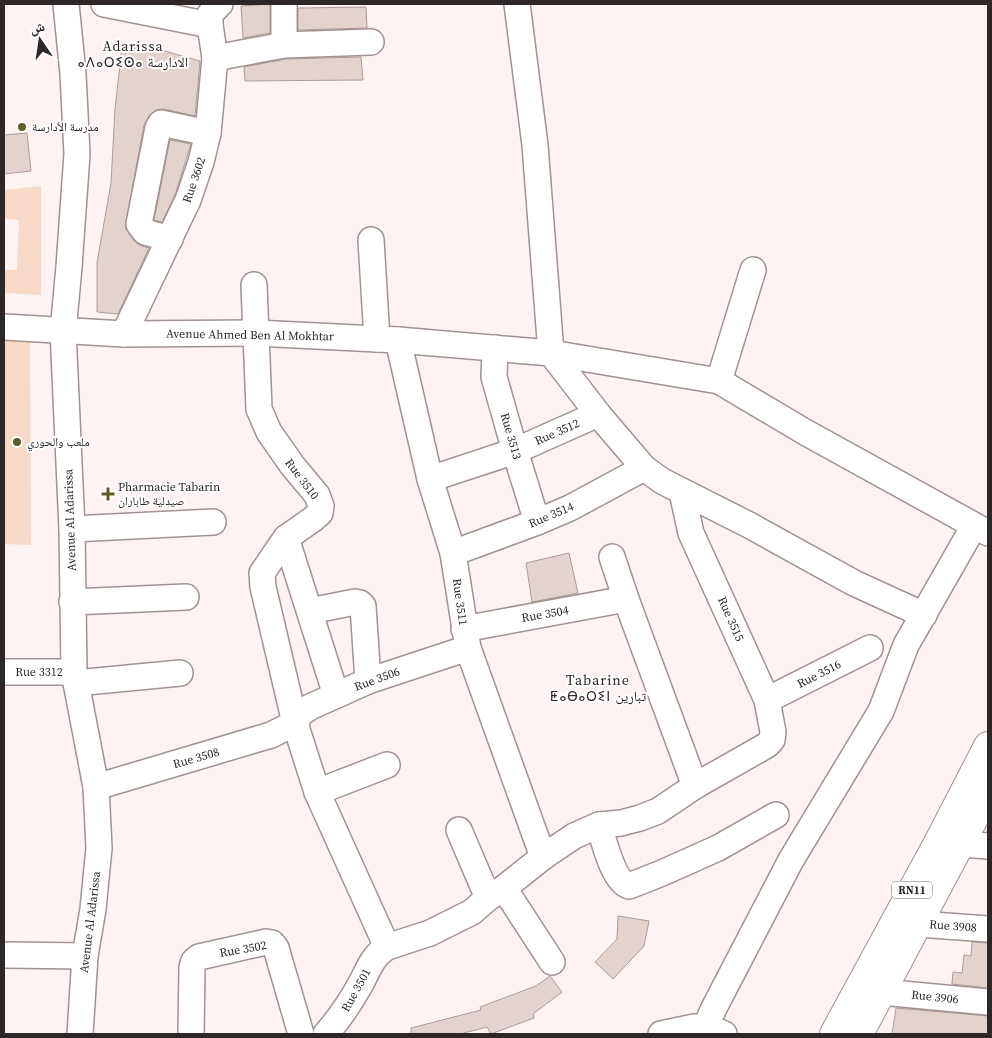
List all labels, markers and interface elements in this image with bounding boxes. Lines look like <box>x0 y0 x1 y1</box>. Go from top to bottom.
north arrow <box>15 15 65 65</box>
text: ش <box>28 16 47 39</box>
district label: Adarissa ⴰⴷⴰⵔⵉⵙⴰ الادارسة <box>78 36 188 72</box>
place label: مدرسة الأدارسة <box>32 119 99 135</box>
marker: مدرسة الأدارسة <box>16 121 28 133</box>
street label: Rue 3602 <box>179 155 209 205</box>
street label: Avenue Ahmed Ben Al Mokhtar <box>166 326 334 344</box>
street label: Rue 3513 <box>497 411 525 461</box>
street label: Rue 3512 <box>532 415 582 449</box>
place label: ملعب والحوري <box>27 434 90 452</box>
marker: ملعب والحوري <box>11 436 23 448</box>
street label: Rue 3510 <box>281 455 323 503</box>
street label: Avenue Al Adarissa <box>60 468 80 571</box>
place label: Pharmacie Tabarin صيدلية طاباران <box>118 479 220 509</box>
marker: Pharmacie Tabarin صيدلية طاباران <box>102 488 114 500</box>
street label: Rue 3514 <box>526 498 576 532</box>
street label: Rue 3511 <box>449 577 471 627</box>
street label: Rue 3515 <box>714 594 748 644</box>
street label: Rue 3504 <box>520 602 570 626</box>
street label: Rue 3516 <box>794 656 844 692</box>
street label: Rue 3506 <box>352 663 402 695</box>
street label: Rue 3312 <box>15 664 63 680</box>
district label: Tabarine ⵟⴰⴱⴰⵔⵉⵏ تبارين <box>550 670 646 706</box>
street label: Rue 3508 <box>171 744 221 772</box>
street label: Avenue Al Adarissa <box>76 869 104 974</box>
road number: RN11 <box>892 882 932 898</box>
street label: Rue 3908 <box>929 916 977 936</box>
street label: Rue 3502 <box>218 937 268 961</box>
street label: Rue 3501 <box>337 965 375 1015</box>
street label: Rue 3906 <box>911 987 959 1007</box>

